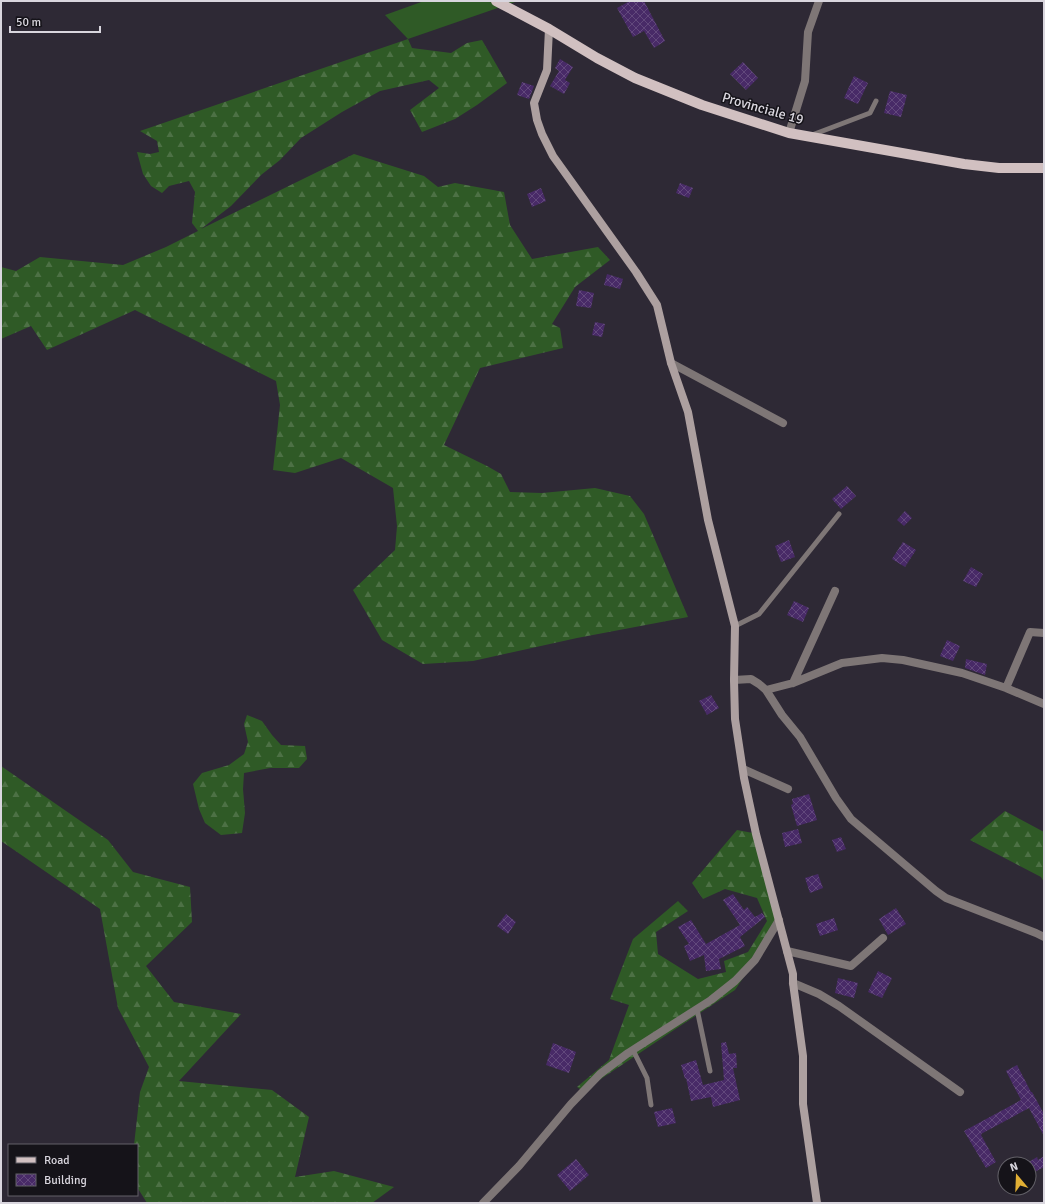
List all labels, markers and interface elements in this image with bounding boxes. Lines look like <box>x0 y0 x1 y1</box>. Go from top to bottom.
scale bar <box>10 8 100 34</box>
text: 50 m <box>16 15 41 30</box>
street label: Provinciale 19 <box>720 89 806 128</box>
legend <box>8 1144 138 1196</box>
text: Road <box>44 1153 70 1168</box>
north arrow <box>997 1156 1037 1196</box>
text: N <box>1008 1160 1020 1174</box>
text: Building <box>44 1173 87 1188</box>

